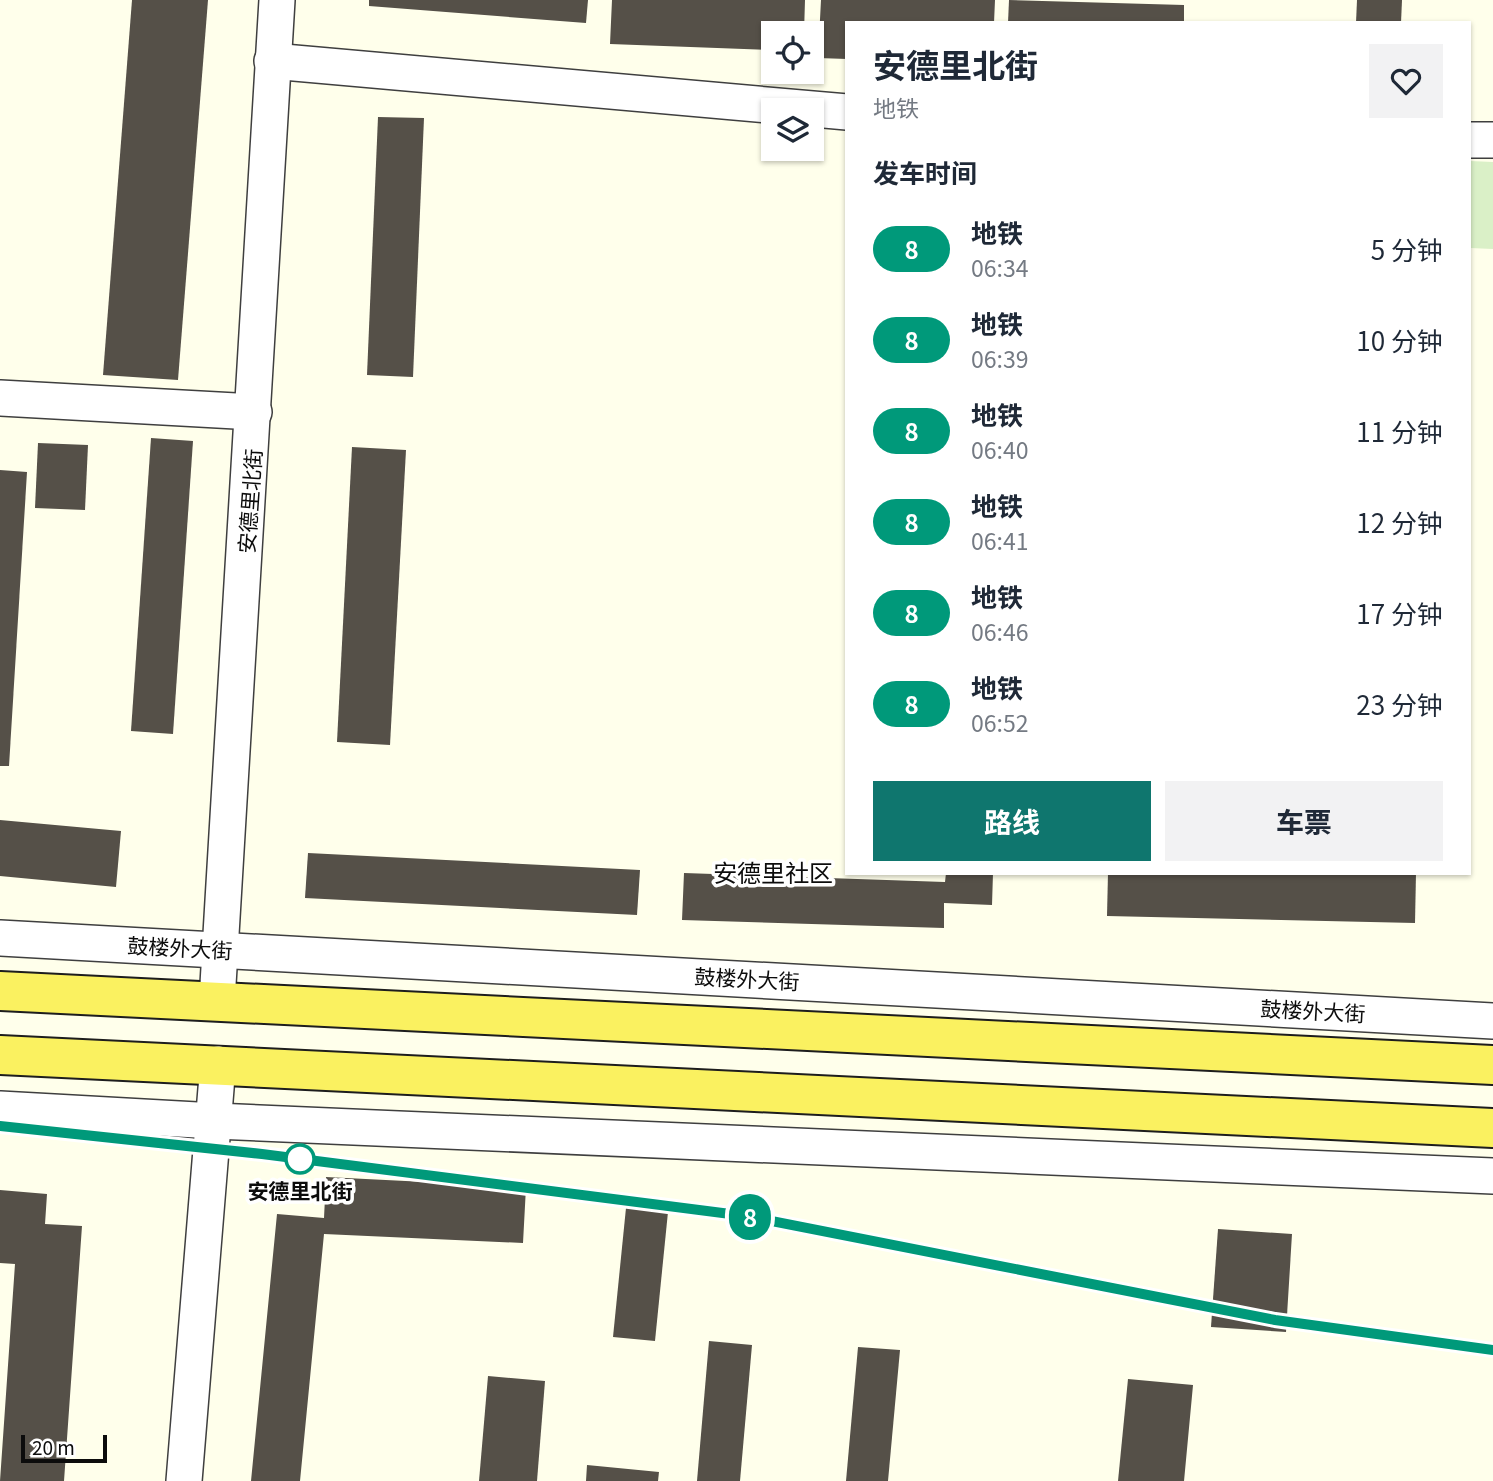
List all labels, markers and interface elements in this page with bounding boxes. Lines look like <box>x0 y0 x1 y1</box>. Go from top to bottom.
map controls <box>761 21 824 161</box>
button: locate <box>761 21 824 84</box>
text: 安德里北街 <box>873 40 1038 88</box>
button: heart <box>1369 44 1443 118</box>
text: 地铁 <box>873 90 919 124</box>
button: layers <box>761 98 824 161</box>
text: 发车时间 <box>873 153 977 190</box>
text: 地铁 <box>971 213 1023 250</box>
text: 5 分钟 <box>1371 230 1443 267</box>
text: 8 <box>904 231 919 266</box>
text: 06:34 <box>971 250 1028 284</box>
text: 地铁 <box>971 304 1023 341</box>
text: 10 分钟 <box>1356 321 1443 358</box>
text: 8 <box>904 322 919 357</box>
text: 06:39 <box>971 341 1028 375</box>
text: 地铁 <box>971 395 1023 432</box>
text: 11 分钟 <box>1356 412 1443 449</box>
text: 8 <box>904 413 919 448</box>
text: 06:40 <box>971 432 1028 466</box>
street label: 安德里北街 <box>230 448 268 554</box>
text: 地铁 <box>971 486 1023 523</box>
text: 12 分钟 <box>1356 503 1443 540</box>
text: 8 <box>904 504 919 539</box>
text: 06:41 <box>971 523 1028 557</box>
text: 地铁 <box>971 577 1023 614</box>
text: 17 分钟 <box>1356 594 1443 631</box>
text: 8 <box>904 595 919 630</box>
text: 06:46 <box>971 614 1028 648</box>
text: 地铁 <box>971 668 1023 705</box>
text: 23 分钟 <box>1356 685 1443 722</box>
text: 8 <box>904 686 919 721</box>
text: 06:52 <box>971 705 1028 739</box>
button: 路线 <box>873 781 1151 861</box>
button: 车票 <box>1165 781 1443 861</box>
district label: 安德里社区 <box>713 854 833 889</box>
street label: 鼓楼外大街 <box>127 929 233 965</box>
street label: 鼓楼外大街 <box>694 960 800 996</box>
street label: 鼓楼外大街 <box>1260 992 1366 1028</box>
marker: 安德里北街 <box>285 1144 315 1174</box>
place label: 安德里北街 <box>248 1175 353 1205</box>
line badge: 8 <box>727 1194 773 1240</box>
text: 8 <box>743 1199 757 1234</box>
scale bar <box>21 1432 107 1464</box>
text: 20 m <box>32 1433 75 1460</box>

